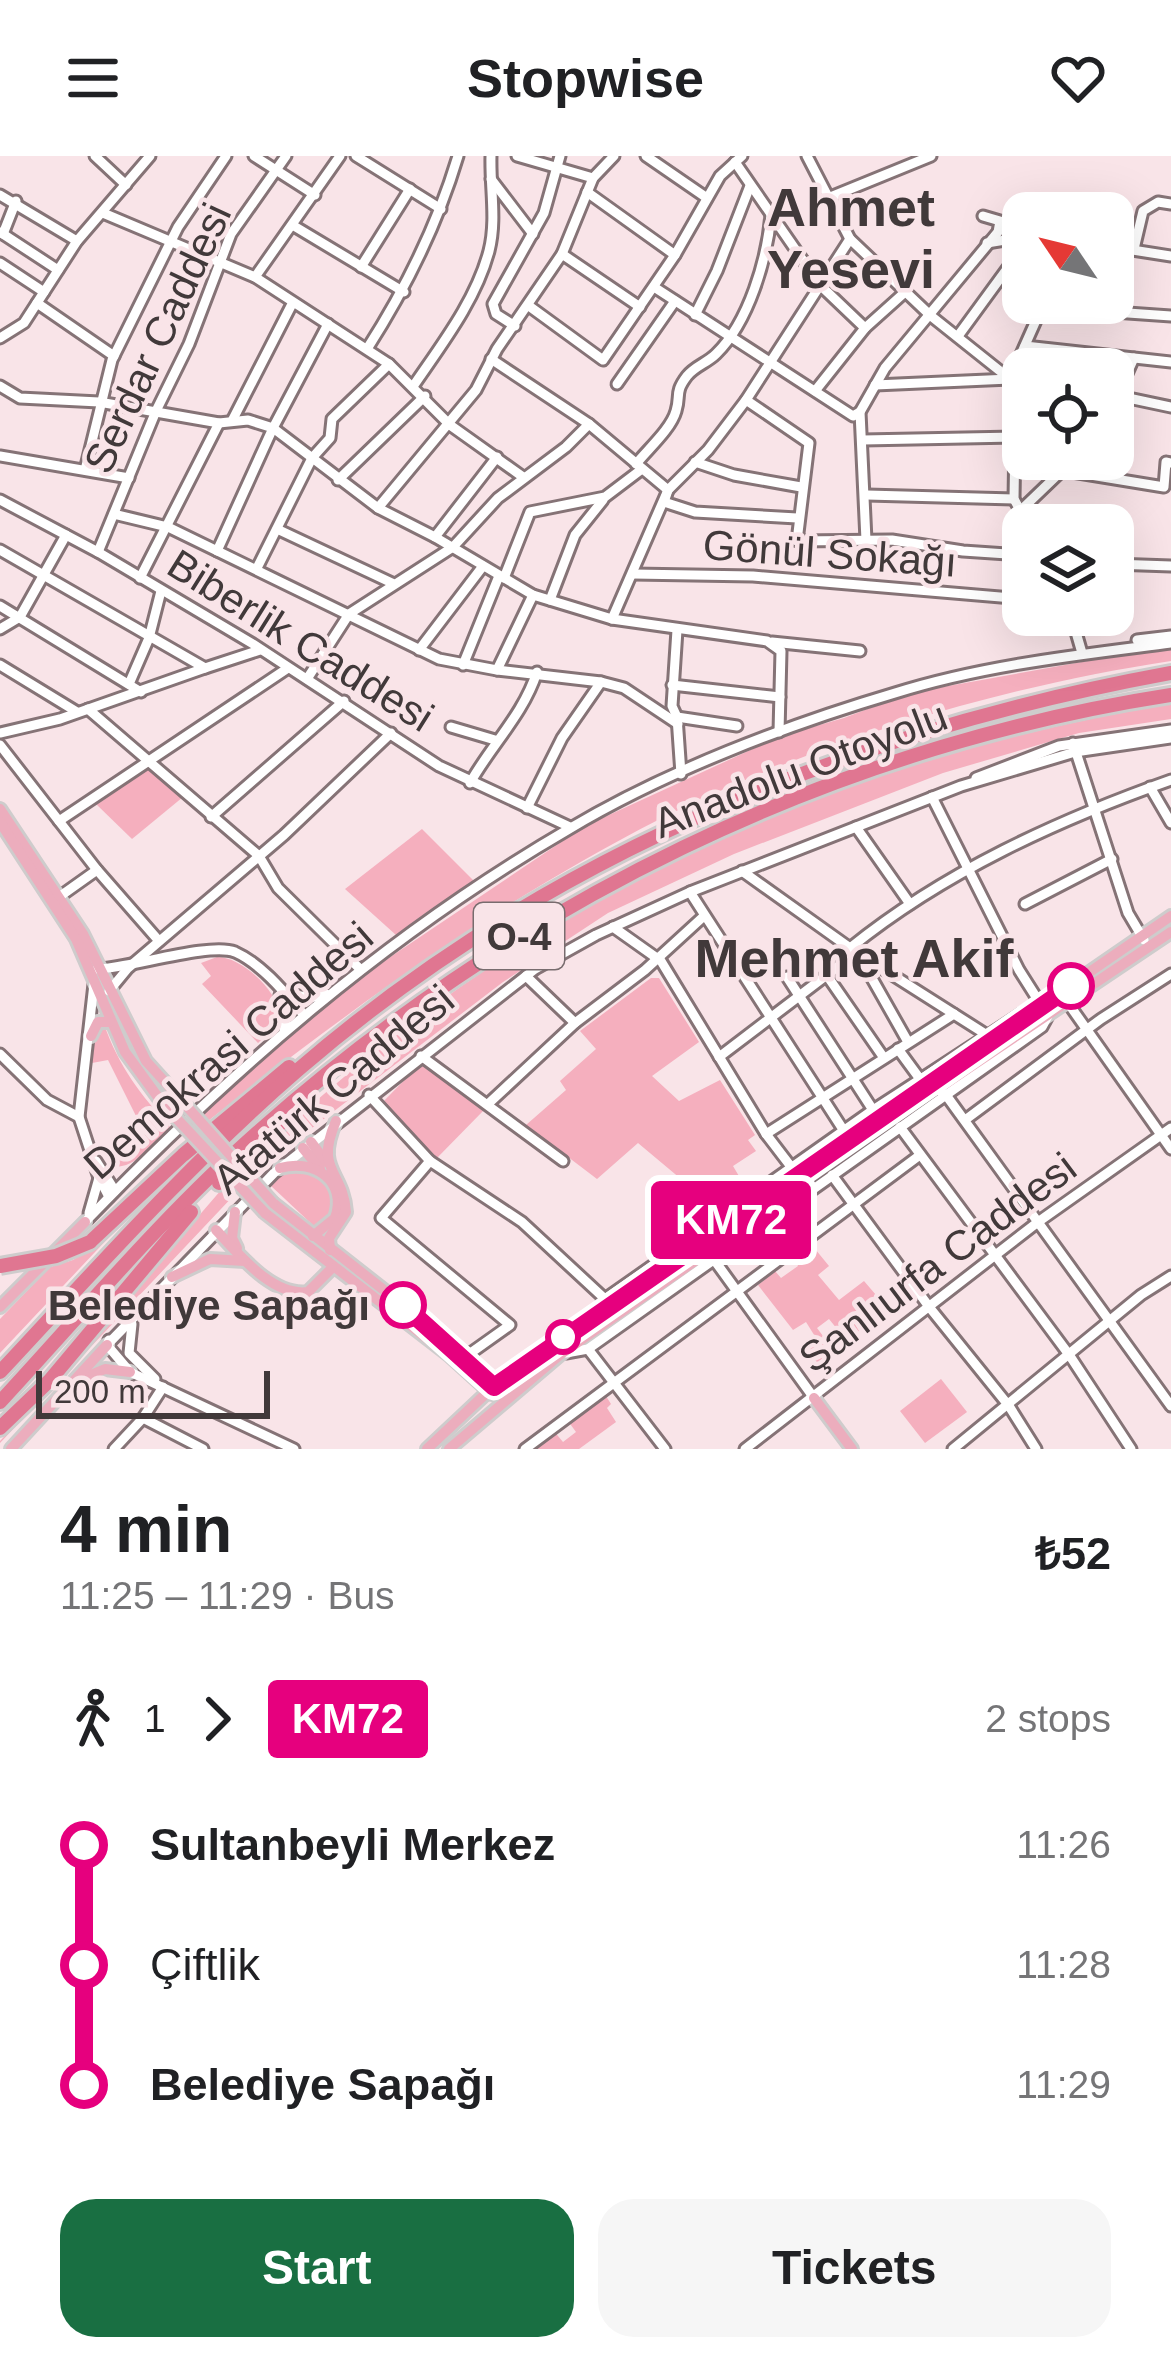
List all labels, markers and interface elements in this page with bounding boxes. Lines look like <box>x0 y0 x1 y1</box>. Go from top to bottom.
icon: menu <box>60 45 126 111</box>
icon: heart <box>1045 45 1111 111</box>
text: Stopwise <box>467 48 704 108</box>
district label: Ahmet Yesevi <box>767 177 935 299</box>
north arrow <box>1002 192 1134 324</box>
map controls <box>1002 192 1134 636</box>
street label: Serdar Caddesi <box>74 196 240 480</box>
button: locate <box>1002 348 1134 480</box>
button: layers <box>1002 504 1134 636</box>
street label: Gönül Sokağı <box>701 521 959 586</box>
street label: Biberlik Caddesi <box>160 540 442 741</box>
street label: Anadolu Otoyolu <box>647 692 954 847</box>
road number: O-4 <box>474 903 564 969</box>
street label: Demokrasi Caddesi <box>75 912 382 1188</box>
district label: Mehmet Akif <box>694 928 1015 988</box>
unlabelled marker <box>1049 964 1093 1008</box>
street label: Atatürk Caddesi <box>204 975 463 1203</box>
street label: Şanlıurfa Caddesi <box>790 1143 1085 1382</box>
line badge: KM72 <box>647 1181 815 1259</box>
text: KM72 <box>675 1196 787 1243</box>
place label: Belediye Sapağı <box>48 1282 370 1329</box>
marker: Belediye Sapağı <box>381 1283 425 1327</box>
unlabelled marker <box>547 1321 579 1353</box>
scale bar <box>36 1365 270 1418</box>
text: 200 m <box>54 1373 146 1410</box>
text: 4 min <box>60 1492 232 1566</box>
text: ₺52 <box>1035 1528 1111 1579</box>
text: 11:25 – 11:29 · Bus <box>60 1574 395 1617</box>
icon: walk <box>60 1686 126 1752</box>
icon: forward <box>184 1686 250 1752</box>
text: KM72 <box>292 1695 404 1742</box>
text: 1 <box>144 1697 166 1740</box>
text: 2 stops <box>985 1697 1111 1740</box>
text: Sultanbeyli Merkez <box>150 1819 555 1870</box>
text: 11:26 <box>1016 1823 1111 1866</box>
text: Çiftlik <box>150 1939 260 1990</box>
text: 11:28 <box>1016 1943 1111 1986</box>
text: Belediye Sapağı <box>150 2059 495 2110</box>
text: 11:29 <box>1016 2063 1111 2106</box>
button: Start <box>60 2199 574 2337</box>
button: Tickets <box>598 2199 1111 2337</box>

